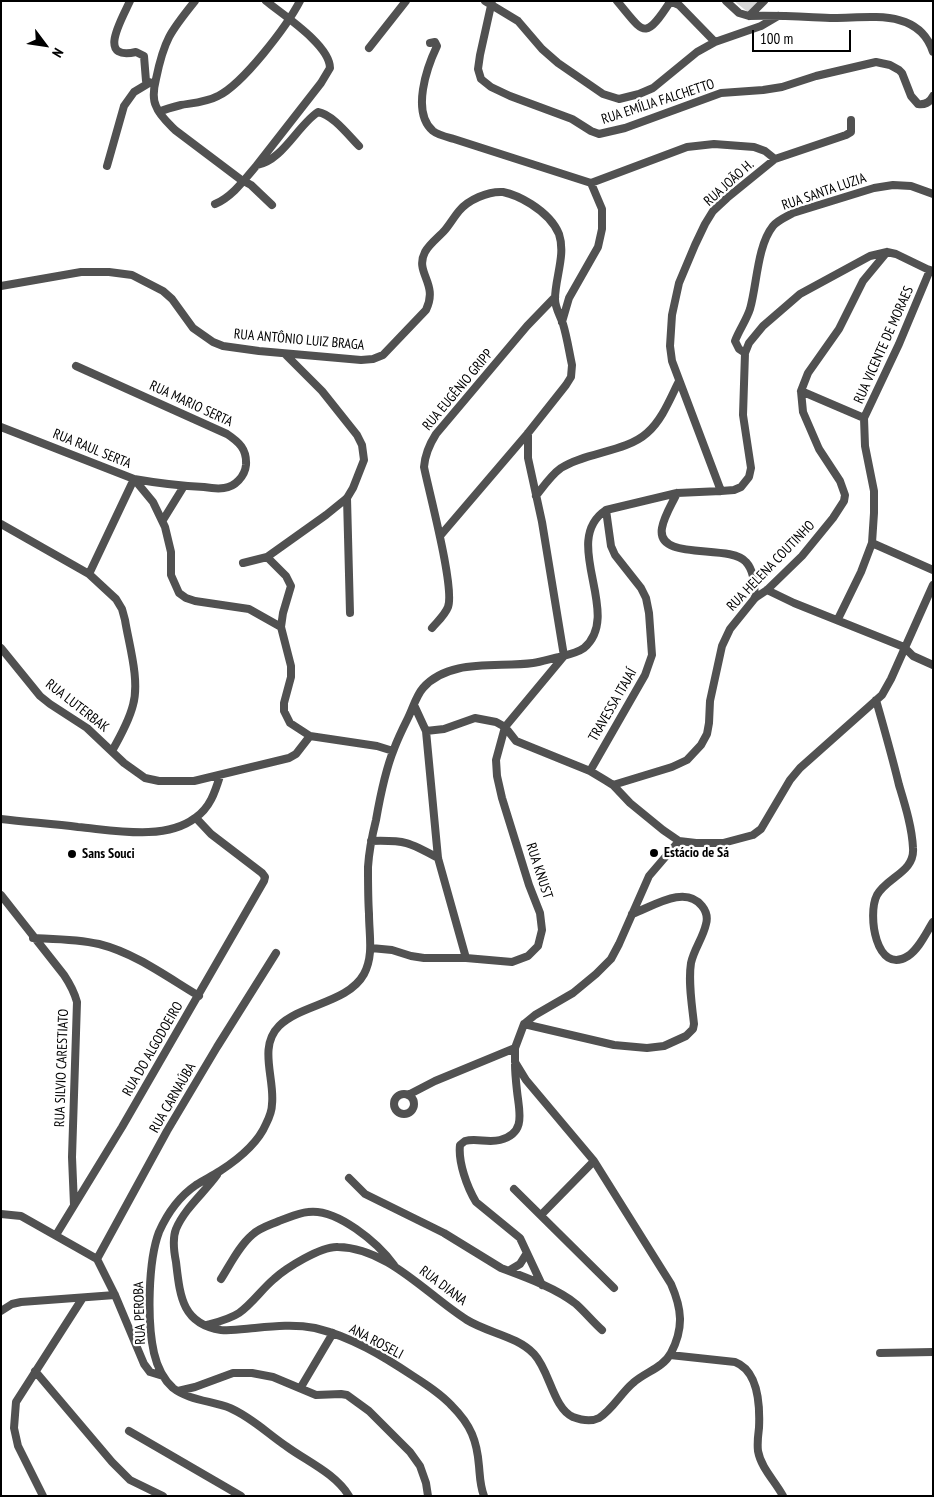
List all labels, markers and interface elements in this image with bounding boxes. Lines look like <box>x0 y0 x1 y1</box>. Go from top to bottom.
north arrow <box>20 20 70 70</box>
scale bar <box>754 20 853 52</box>
text: 100 m <box>760 29 793 48</box>
text: N <box>48 45 68 61</box>
street label: RUA EMÍLIA FALCHETTO <box>599 76 717 128</box>
street label: RUA JOÃO H. <box>701 156 757 210</box>
street label: RUA SANTA LUZIA <box>780 170 868 214</box>
street label: RUA VICENTE DE MORAES <box>851 284 917 406</box>
street label: RUA ANTÔNIO LUIZ BRAGA <box>233 326 365 354</box>
street label: RUA EUGÊNIO GRIPP <box>419 346 497 434</box>
street label: RUA MARIO SERTA <box>147 377 235 431</box>
street label: RUA RAUL SERTA <box>50 426 134 472</box>
street label: RUA HELENA COUTINHO <box>723 517 819 615</box>
street label: TRAVESSA ITAJAÍ <box>585 666 641 744</box>
street label: RUA LUTERBAK <box>42 676 112 736</box>
street label: RUA KNUST <box>522 841 556 901</box>
place label: Estácio de Sá <box>664 845 729 861</box>
place label: Sans Souci <box>82 846 135 862</box>
marker: Estácio de Sá <box>648 847 660 859</box>
marker: Sans Souci <box>66 848 78 860</box>
street label: RUA DO ALGODOEIRO <box>119 999 187 1099</box>
street label: RUA SILVIO CARESTIATO <box>52 1009 72 1127</box>
street label: RUA CARNAÚBA <box>146 1060 200 1136</box>
street label: RUA DIANA <box>416 1263 470 1309</box>
street label: RUA PEROBA <box>131 1281 149 1345</box>
street label: ANA ROSELI <box>346 1321 406 1363</box>

